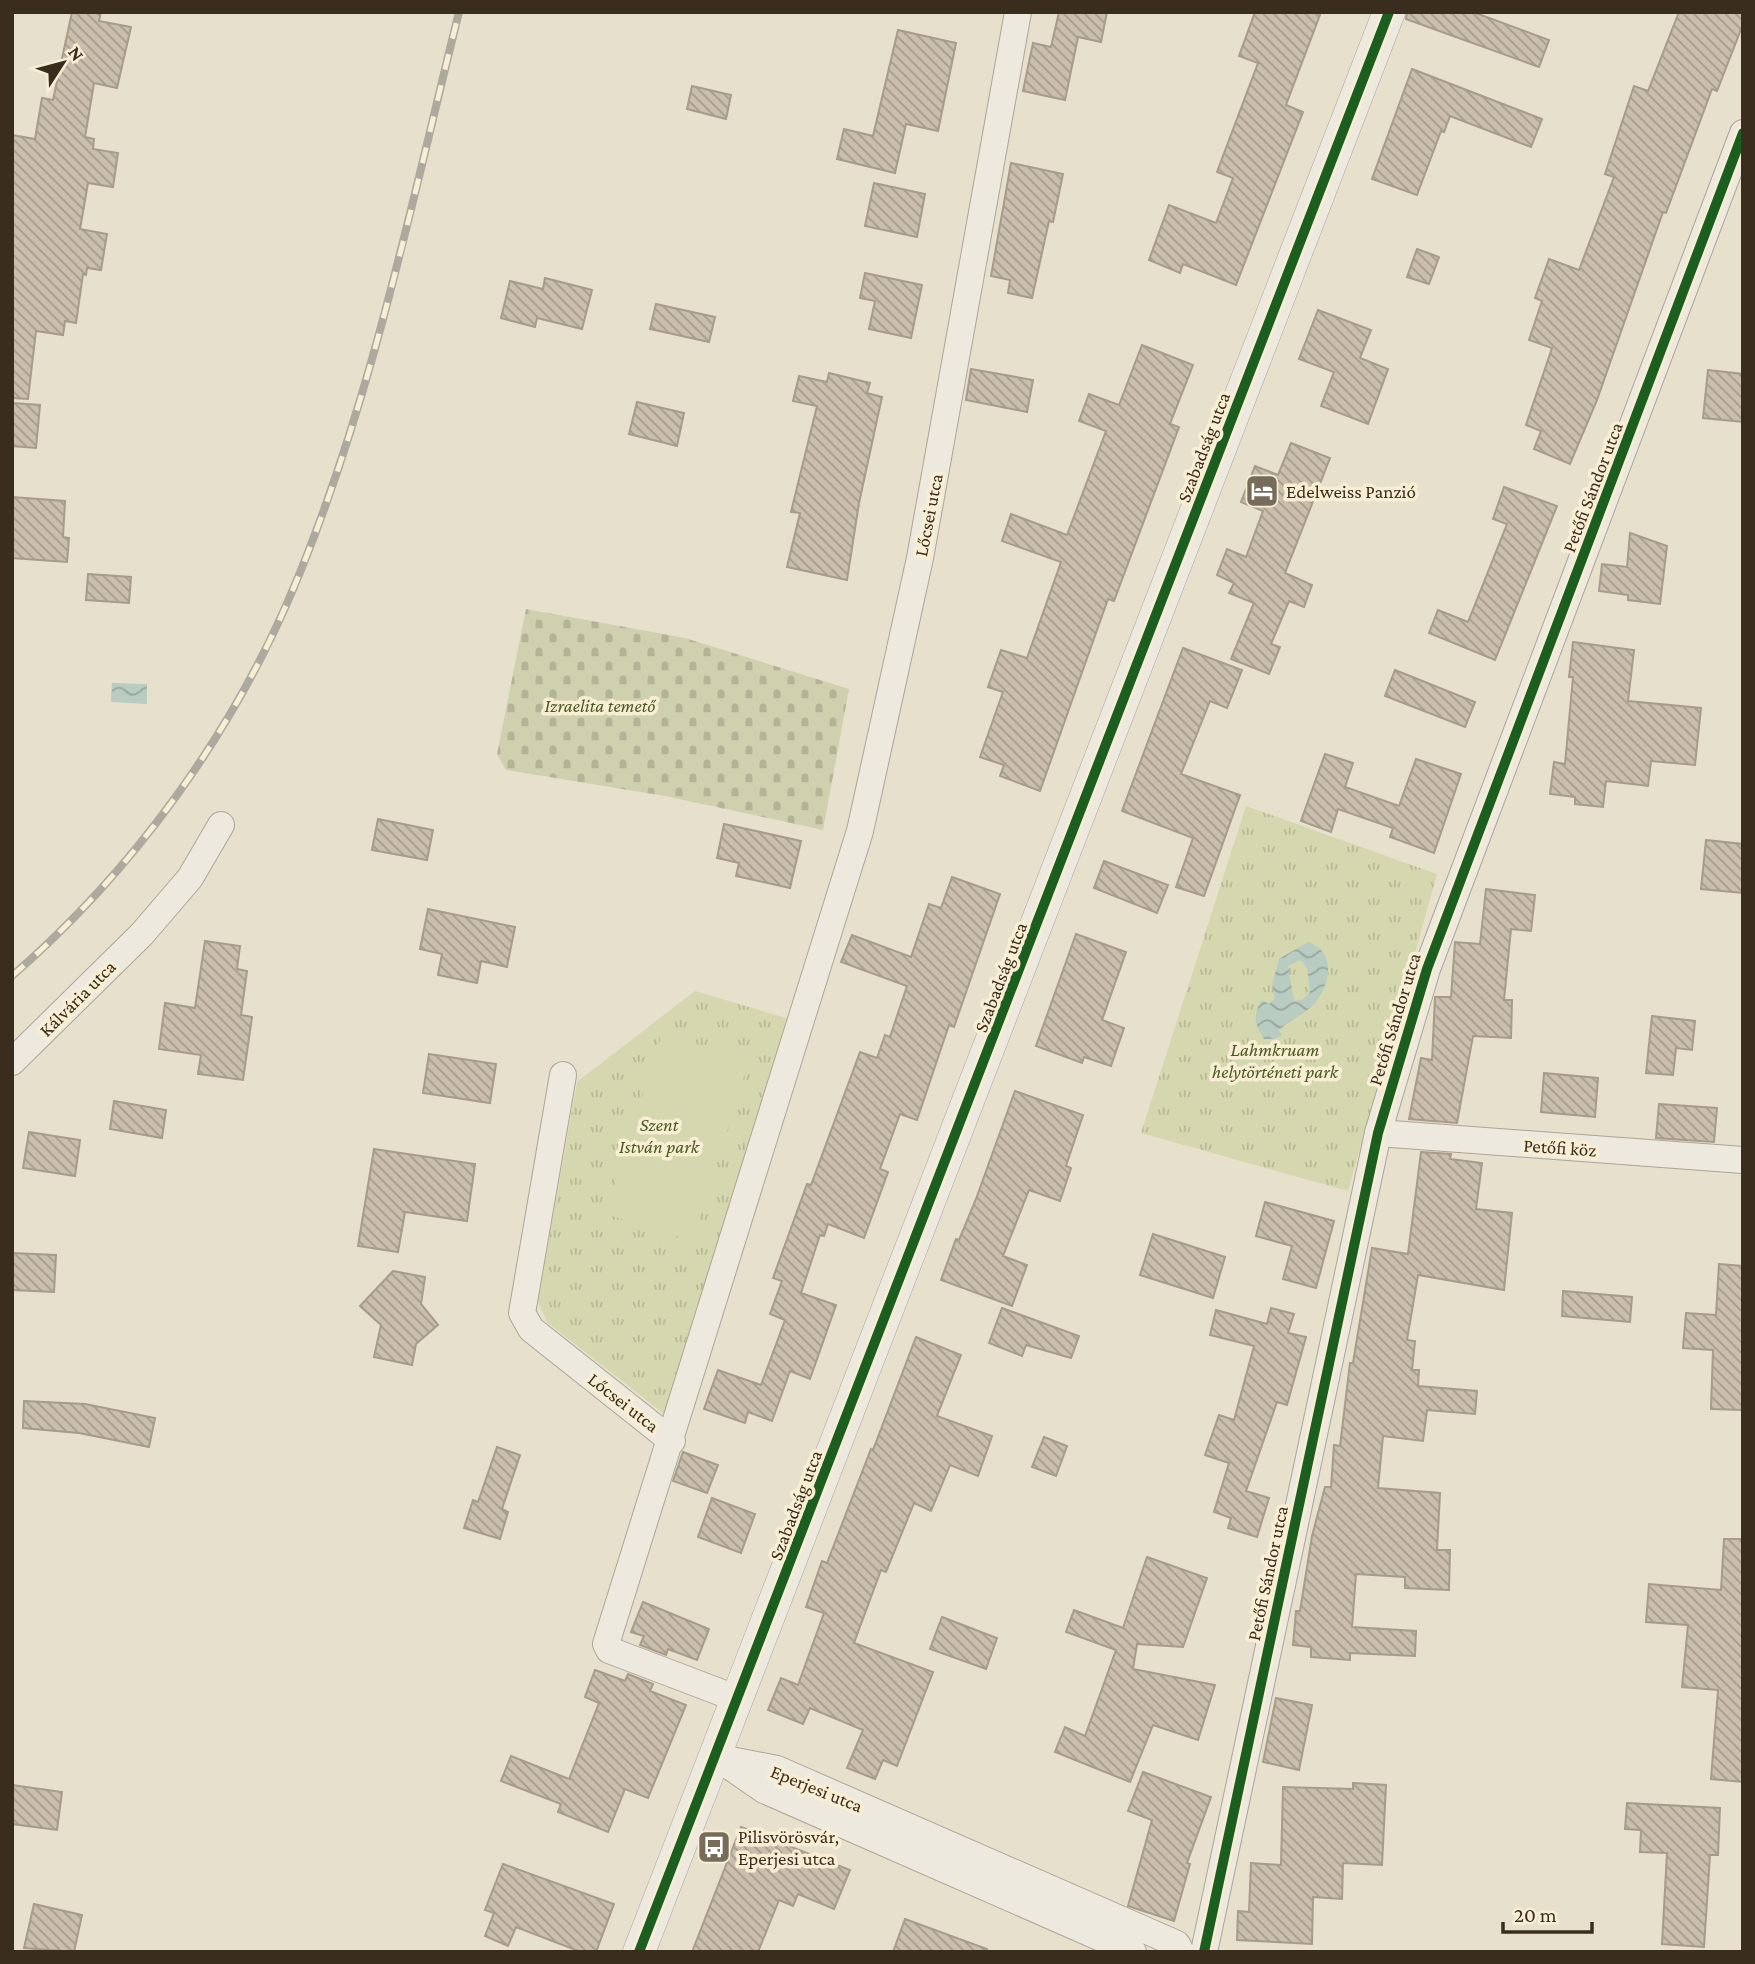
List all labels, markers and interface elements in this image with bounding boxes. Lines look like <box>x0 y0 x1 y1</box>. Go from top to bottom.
north arrow <box>28 28 98 98</box>
text: N <box>64 42 89 65</box>
street label: Szabadság utca <box>1173 389 1234 505</box>
street label: Petőfi Sándor utca <box>1558 419 1627 555</box>
street label: Lőcsei utca <box>910 472 947 558</box>
hotel icon: Edelweiss Panzió <box>1243 472 1281 510</box>
place label: Edelweiss Panzió <box>1286 481 1416 502</box>
park label: Izraelita temető <box>545 695 656 716</box>
street label: Szabadság utca <box>970 919 1031 1035</box>
street label: Petőfi Sándor utca <box>1364 950 1425 1088</box>
street label: Kálvária utca <box>35 956 120 1041</box>
park label: Lahmkruam helytörténeti park <box>1212 1039 1339 1082</box>
park label: Szent István park <box>619 1114 700 1157</box>
street label: Petőfi köz <box>1523 1134 1597 1161</box>
street label: Lőcsei utca <box>584 1368 663 1437</box>
street label: Szabadság utca <box>765 1447 826 1563</box>
street label: Petőfi Sándor utca <box>1243 1504 1292 1642</box>
street label: Eperjesi utca <box>767 1760 866 1817</box>
place label: Pilisvörösvár, Eperjesi utca <box>738 1826 839 1870</box>
bus stop icon: Pilisvörösvár, Eperjesi utca <box>695 1828 733 1866</box>
scale bar <box>1503 1890 1592 1934</box>
text: 20 m <box>1514 1903 1557 1927</box>

